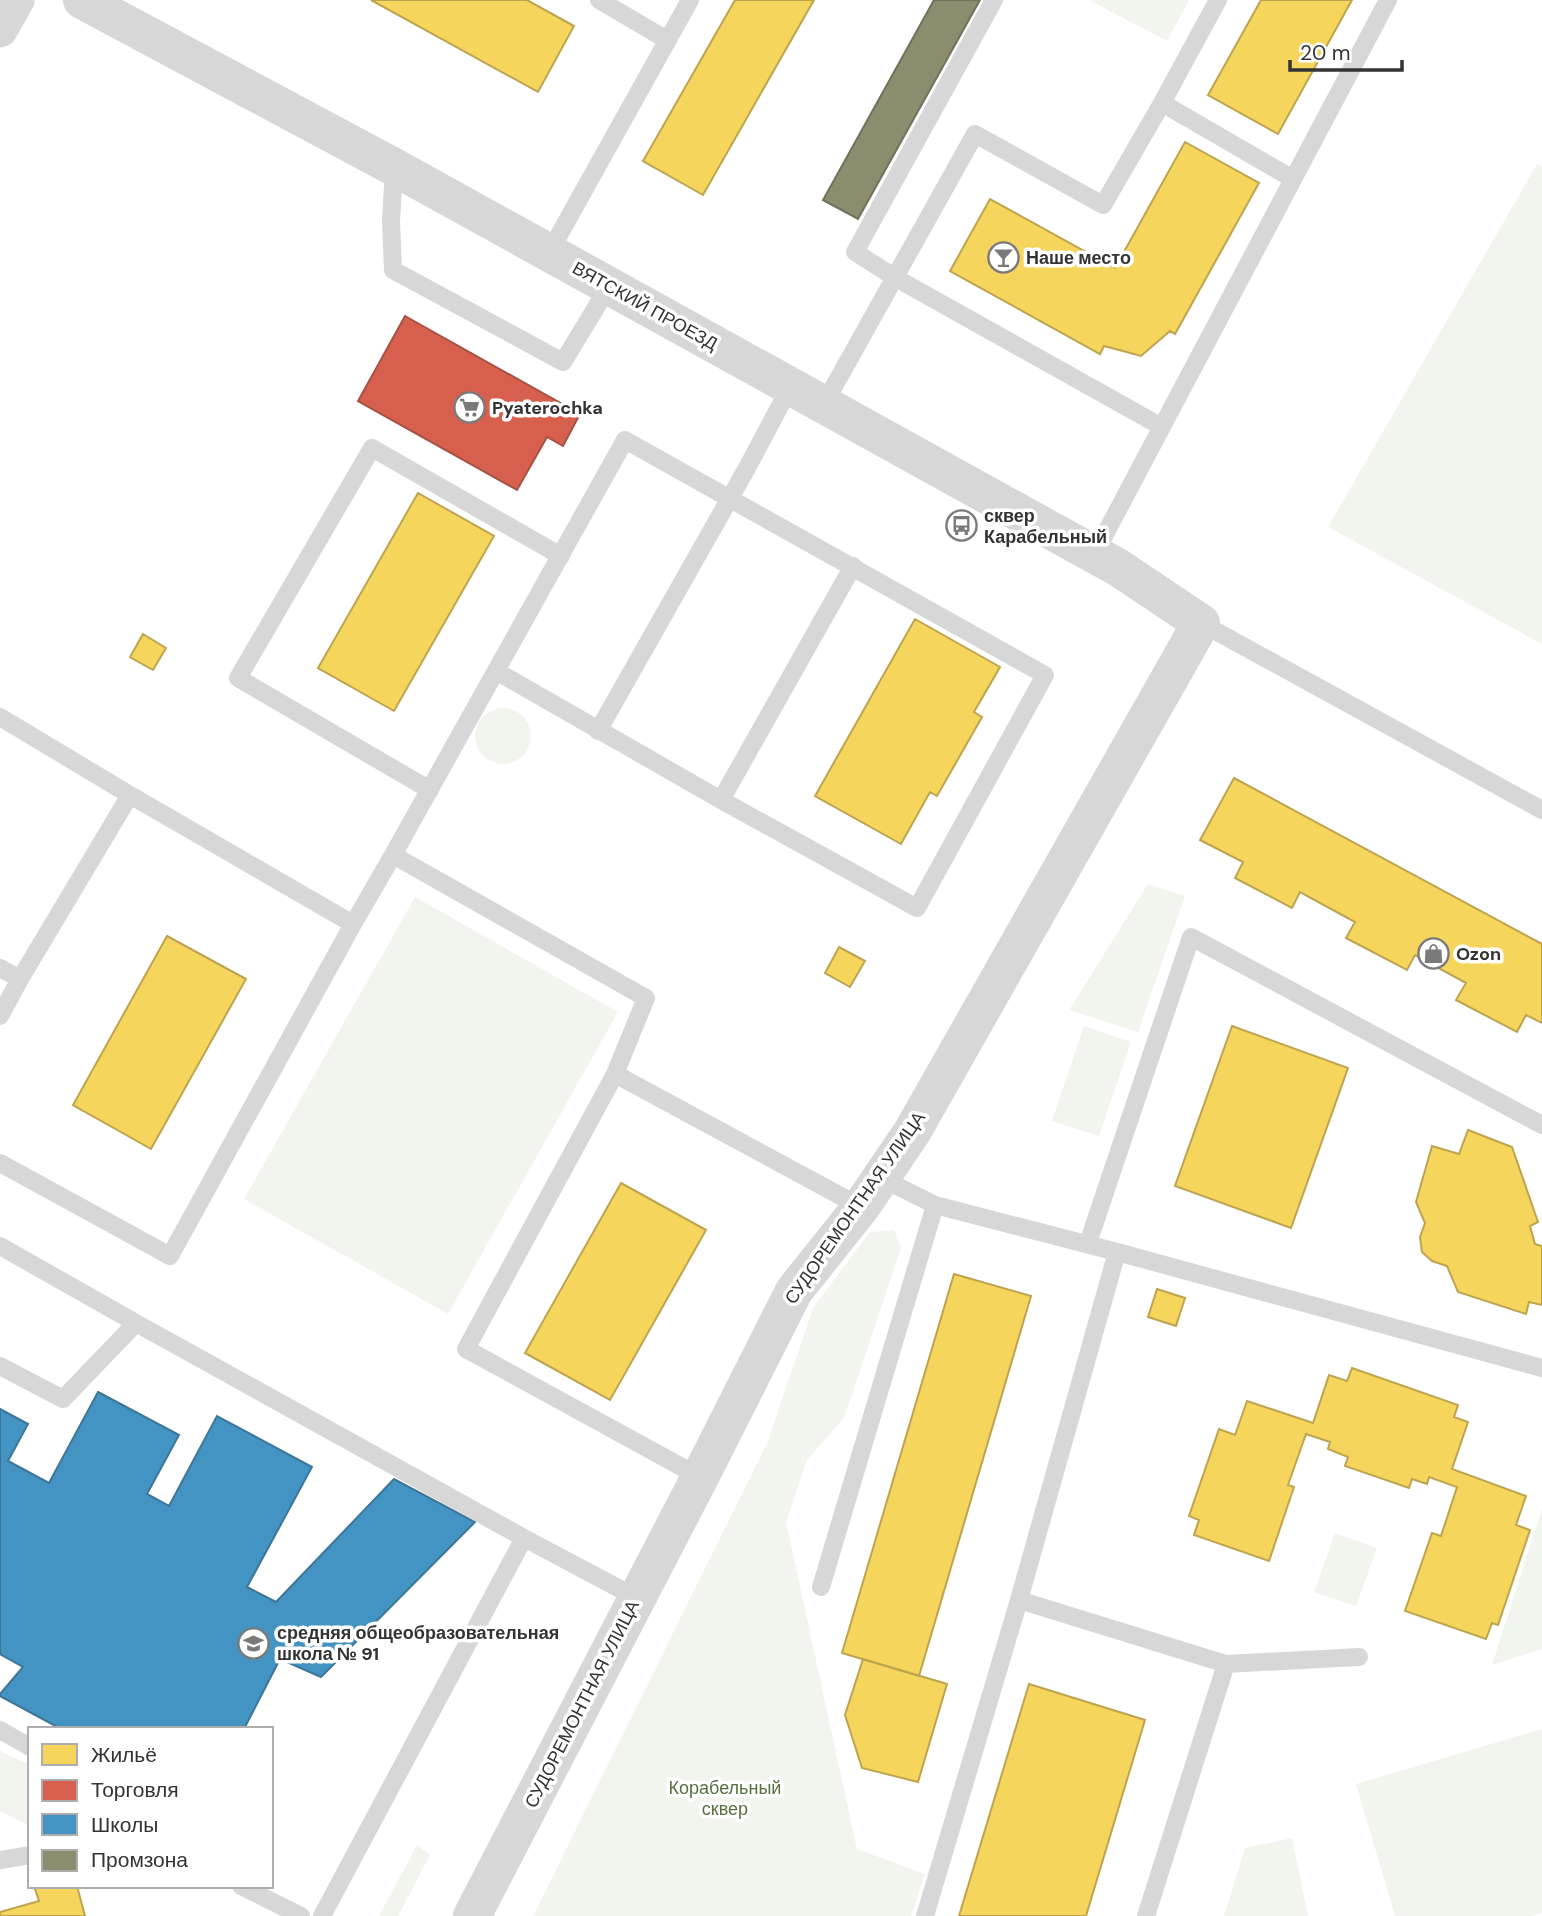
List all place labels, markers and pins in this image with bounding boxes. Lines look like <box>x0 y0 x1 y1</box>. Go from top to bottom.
bar icon: Наше место <box>986 241 1020 275</box>
place label: Наше место <box>1026 246 1131 270</box>
supermarket icon: Pyaterochka <box>452 391 486 425</box>
place label: Pyaterochka <box>492 396 603 420</box>
place label: сквер Карабельный <box>984 504 1107 549</box>
bus stop icon: сквер Карабельный <box>944 509 978 543</box>
shop icon: Ozon <box>1416 937 1450 971</box>
place label: Ozon <box>1456 942 1501 966</box>
place label: средняя общеобразовательная школа № 91 <box>277 1621 559 1666</box>
school or university icon: средняя общеобразовательная школа № 91 <box>237 1626 271 1660</box>

